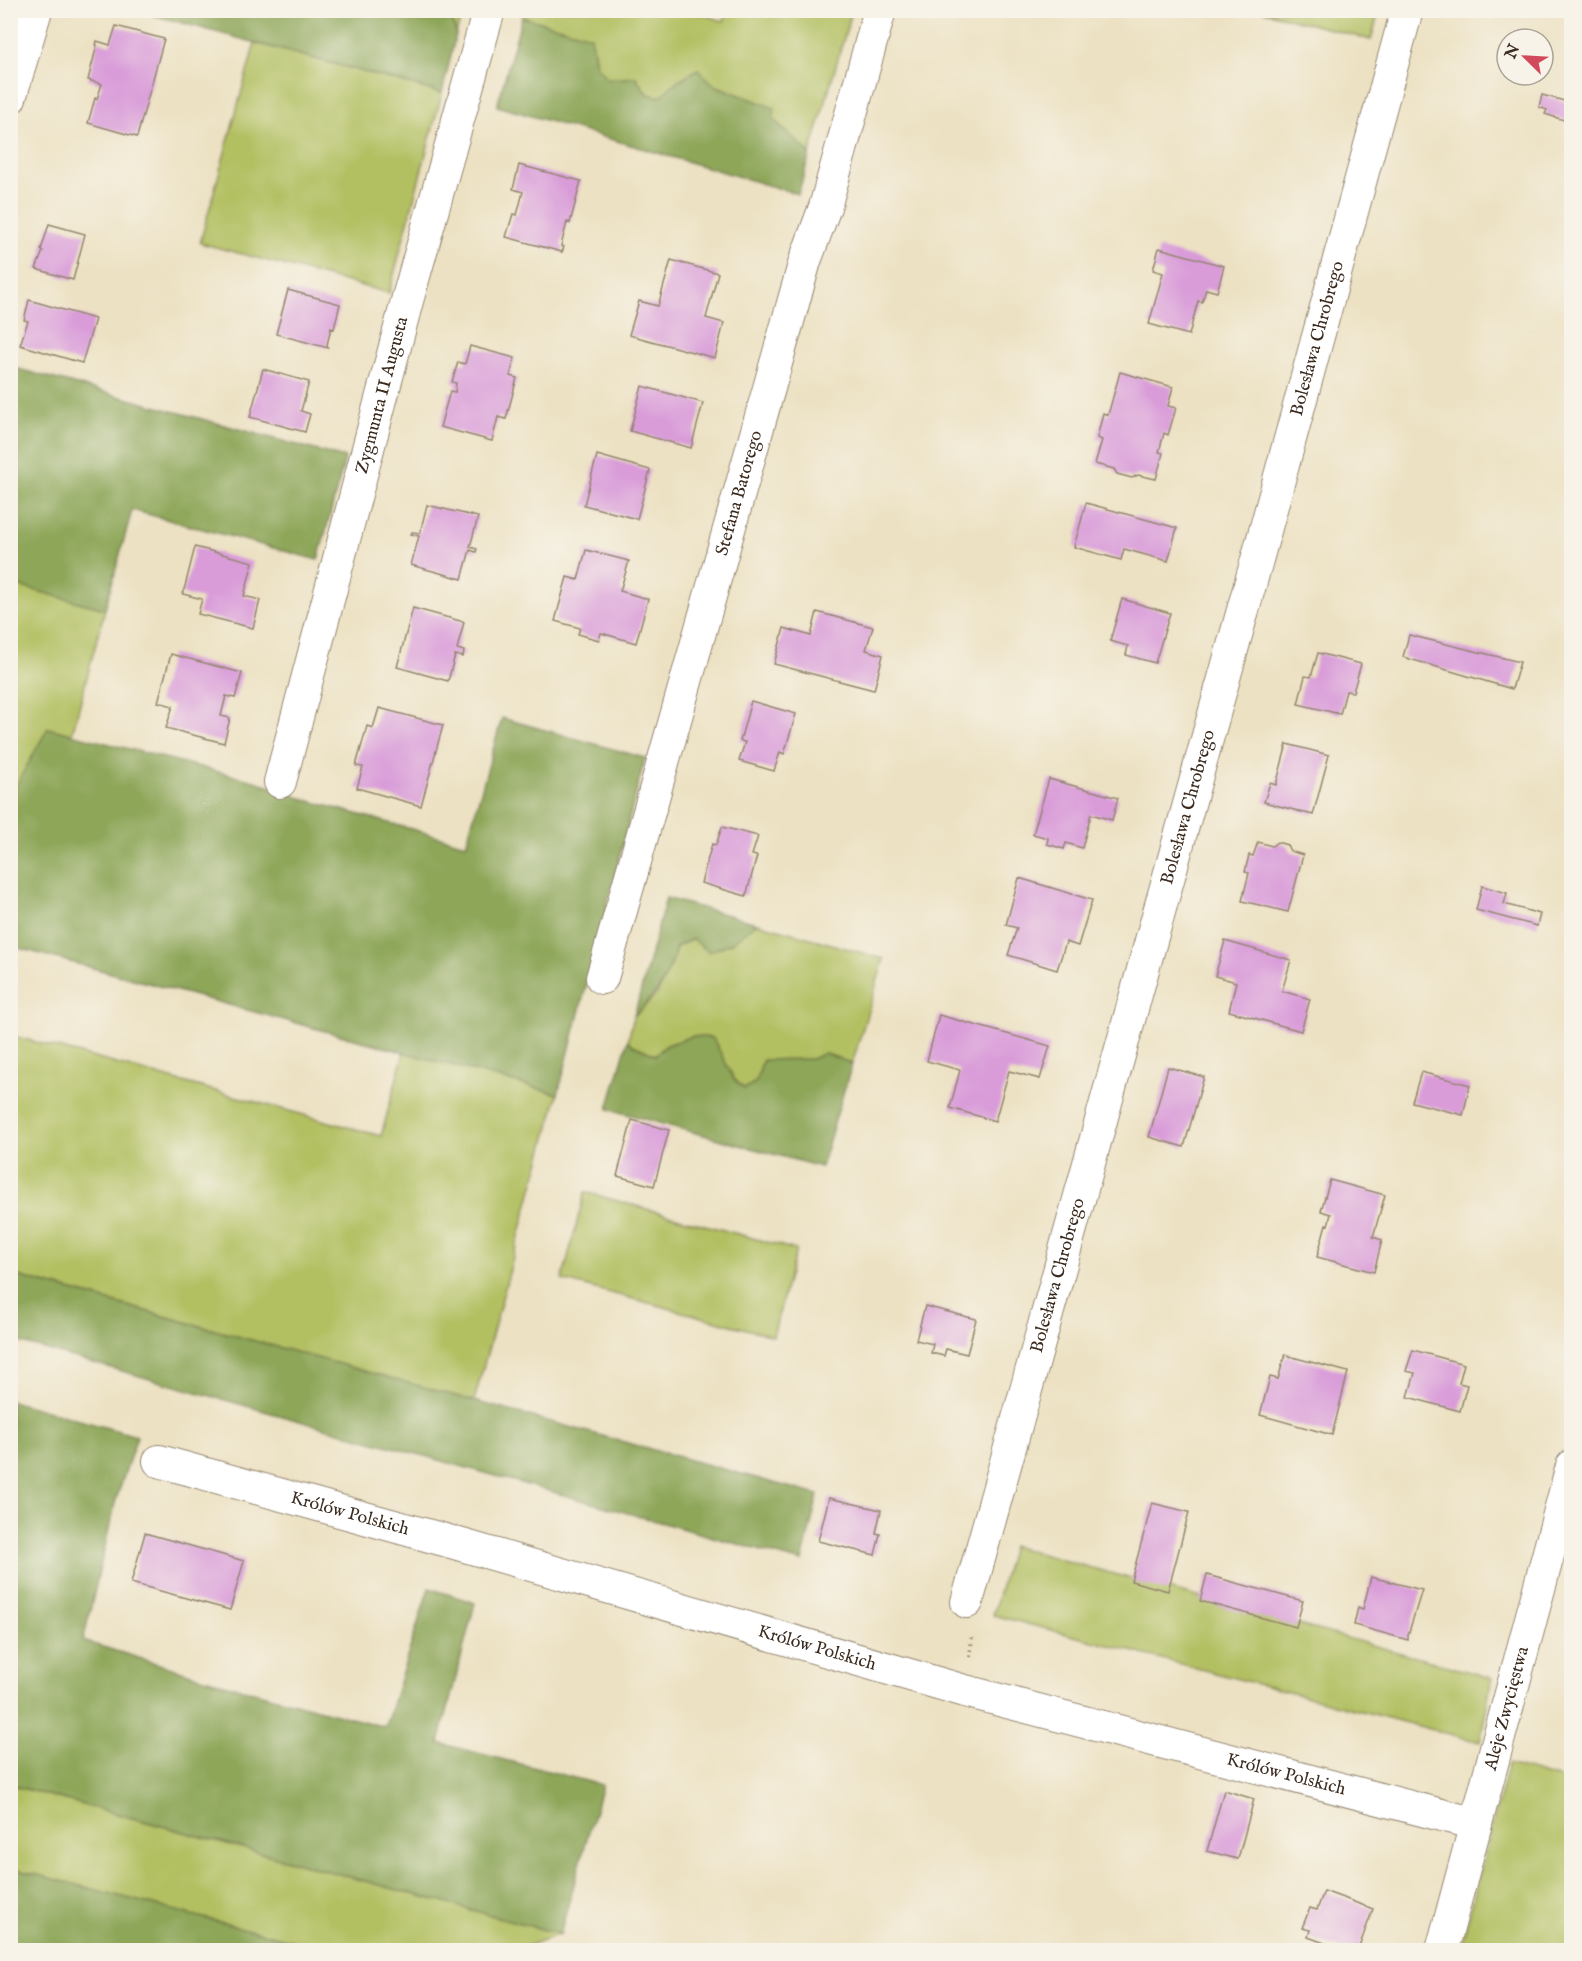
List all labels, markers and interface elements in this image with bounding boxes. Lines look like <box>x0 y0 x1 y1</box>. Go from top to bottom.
north arrow <box>1495 27 1555 87</box>
text: N <box>1501 41 1525 63</box>
street label: Bolesława Chrobrego <box>1285 258 1350 419</box>
street label: Zygmunta II Augusta <box>350 314 414 476</box>
street label: Stefana Batorego <box>711 428 768 558</box>
street label: Bolesława Chrobrego <box>1156 727 1221 887</box>
street label: Bolesława Chrobrego <box>1025 1195 1090 1355</box>
street label: Królów Polskich <box>288 1486 412 1541</box>
street label: Królów Polskich <box>755 1620 879 1676</box>
street label: Aleje Zwycięstwa <box>1479 1644 1535 1774</box>
street label: Królów Polskich <box>1224 1748 1348 1801</box>

